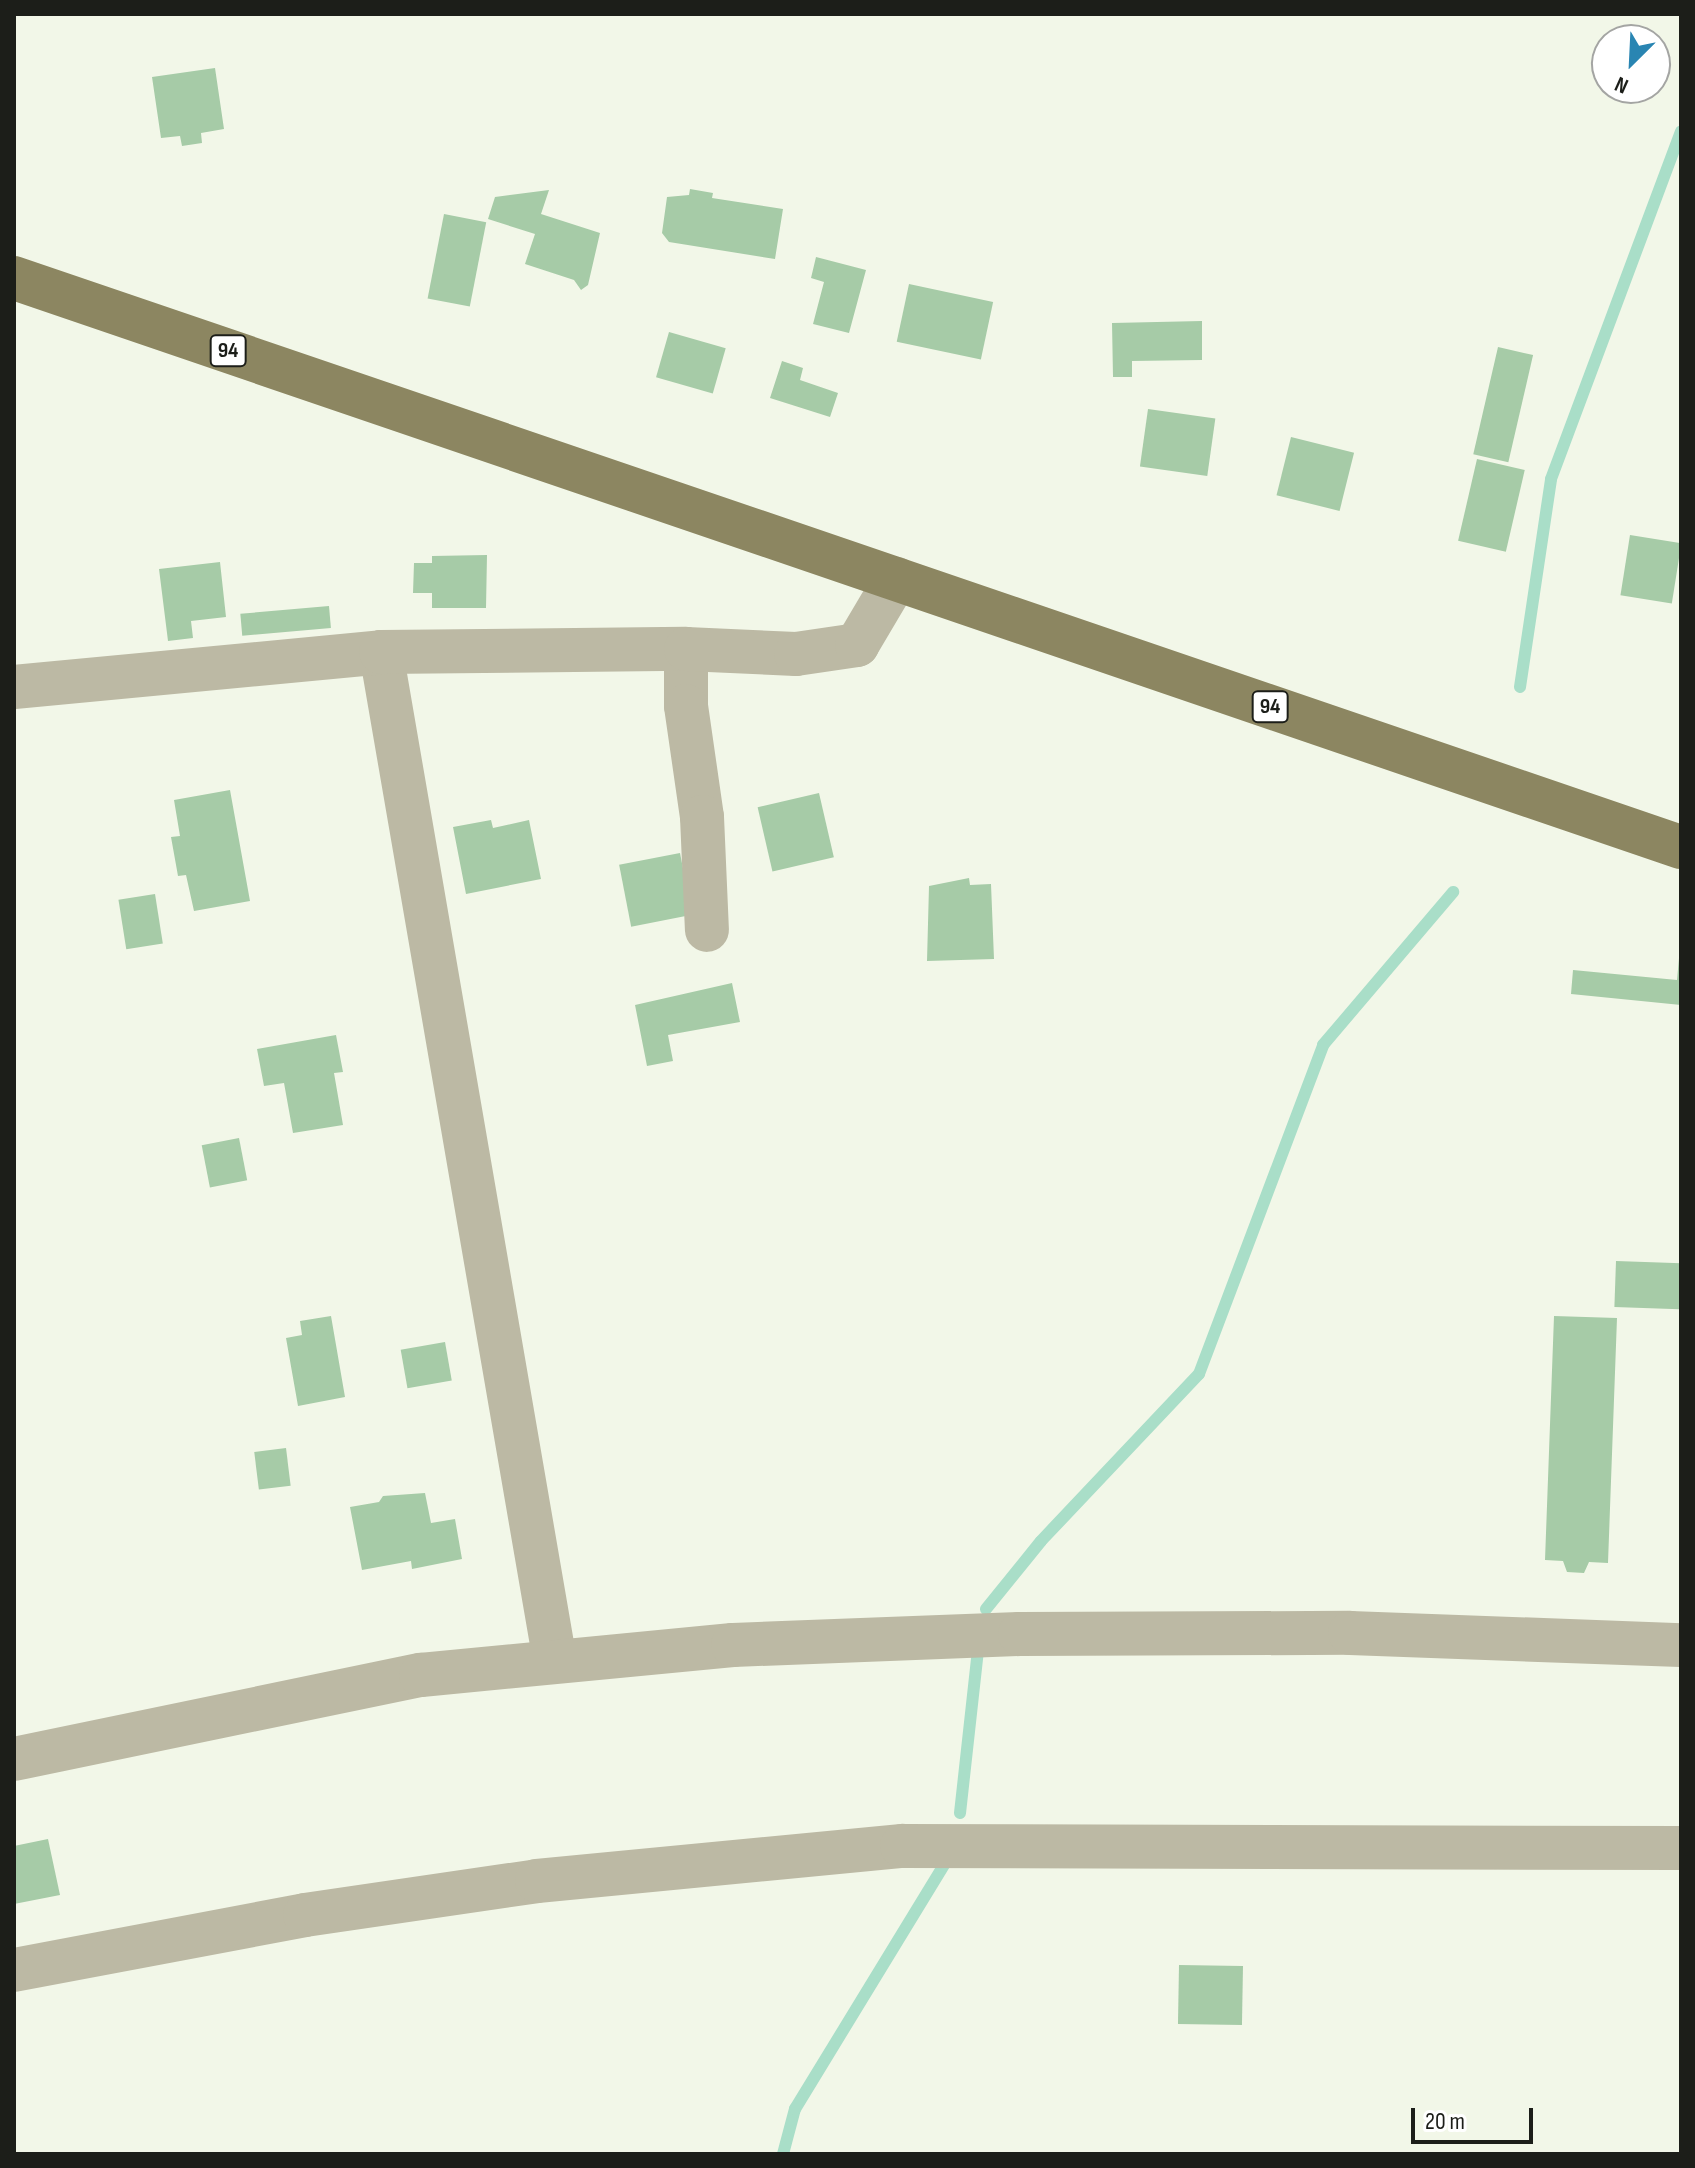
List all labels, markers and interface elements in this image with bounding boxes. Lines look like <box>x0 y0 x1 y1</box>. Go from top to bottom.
north arrow <box>1591 24 1671 104</box>
text: N <box>1611 70 1633 99</box>
road number: 94 <box>208 333 248 369</box>
road number: 94 <box>1250 689 1290 725</box>
scale bar <box>1415 2092 1537 2142</box>
text: 20 m <box>1425 2107 1465 2136</box>

